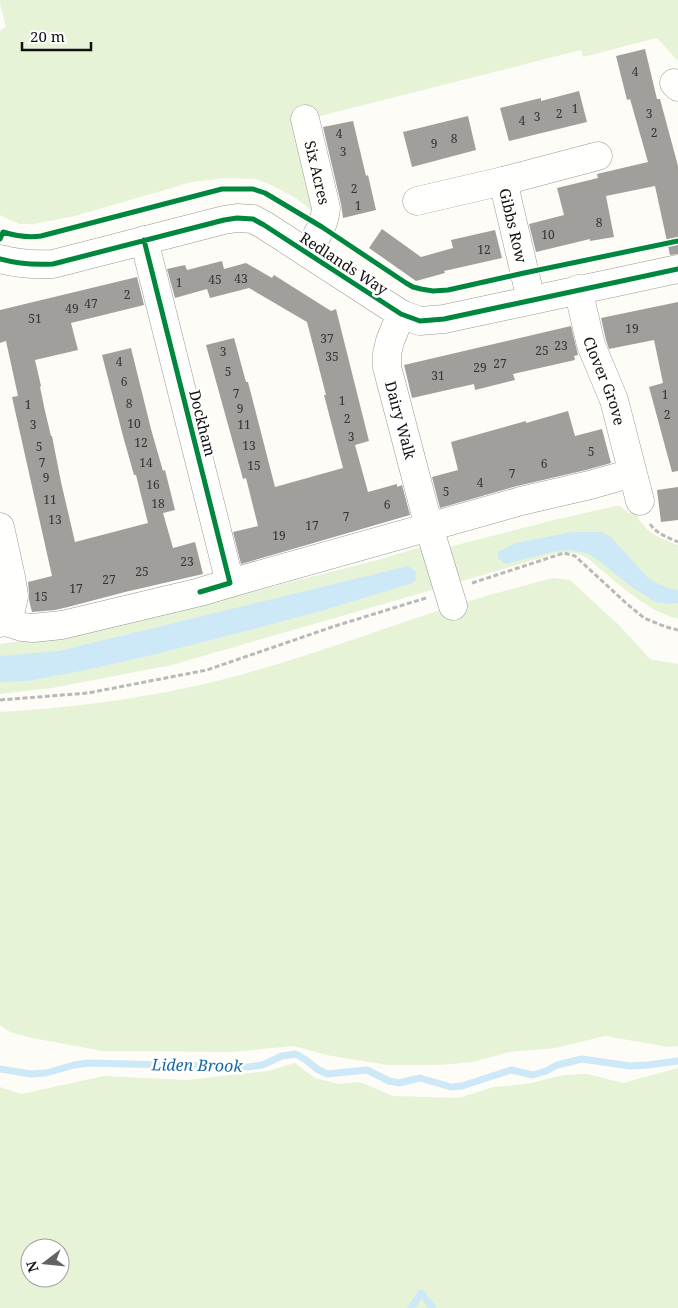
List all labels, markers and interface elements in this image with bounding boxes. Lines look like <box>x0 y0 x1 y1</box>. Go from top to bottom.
scale bar <box>22 20 91 52</box>
text: 20 m <box>30 26 65 46</box>
house number: 4 <box>632 63 639 80</box>
house number: 1 <box>572 100 578 117</box>
house number: 2 <box>556 105 562 122</box>
house number: 3 <box>646 105 653 122</box>
house number: 3 <box>534 108 541 125</box>
house number: 4 <box>519 112 526 129</box>
house number: 2 <box>651 124 657 141</box>
house number: 4 <box>336 125 343 142</box>
house number: 8 <box>451 130 458 147</box>
house number: 9 <box>431 135 437 152</box>
street label: Six Acres <box>300 139 335 207</box>
house number: 3 <box>340 143 347 160</box>
house number: 2 <box>351 180 357 197</box>
street label: Gibbs Row <box>495 186 532 265</box>
house number: 1 <box>355 197 361 214</box>
house number: 8 <box>596 214 603 231</box>
house number: 10 <box>541 226 555 243</box>
street label: Redlands Way <box>296 227 392 299</box>
house number: 12 <box>477 241 491 258</box>
house number: 43 <box>234 270 248 287</box>
house number: 45 <box>208 271 222 288</box>
house number: 1 <box>176 274 182 291</box>
house number: 2 <box>124 286 130 303</box>
house number: 47 <box>84 295 98 312</box>
house number: 49 <box>65 300 79 317</box>
house number: 51 <box>28 310 42 327</box>
house number: 19 <box>625 320 639 337</box>
house number: 37 <box>320 330 334 347</box>
street label: Clover Grove <box>579 335 630 427</box>
house number: 23 <box>554 337 568 354</box>
house number: 25 <box>535 342 549 359</box>
house number: 3 <box>220 343 227 360</box>
house number: 35 <box>325 348 339 365</box>
house number: 4 <box>116 353 123 370</box>
house number: 27 <box>493 355 507 372</box>
house number: 29 <box>473 359 487 376</box>
house number: 5 <box>225 363 231 380</box>
house number: 31 <box>431 367 445 384</box>
house number: 6 <box>121 373 128 390</box>
street label: Dairy Walk <box>381 379 421 461</box>
house number: 7 <box>233 385 240 402</box>
house number: 1 <box>662 386 668 403</box>
street label: Dockham <box>185 388 221 458</box>
house number: 1 <box>339 392 345 409</box>
house number: 8 <box>126 395 133 412</box>
house number: 1 <box>25 396 31 413</box>
house number: 9 <box>237 400 243 417</box>
house number: 2 <box>664 406 670 423</box>
house number: 2 <box>344 410 350 427</box>
house number: 10 <box>127 415 141 432</box>
house number: 3 <box>30 416 37 433</box>
house number: 11 <box>237 416 251 433</box>
house number: 3 <box>348 428 355 445</box>
house number: 12 <box>134 434 148 451</box>
house number: 13 <box>242 437 256 454</box>
house number: 5 <box>36 438 42 455</box>
house number: 5 <box>588 443 594 460</box>
house number: 7 <box>39 454 46 471</box>
house number: 14 <box>139 454 153 471</box>
house number: 6 <box>541 455 548 472</box>
house number: 15 <box>247 457 261 474</box>
house number: 7 <box>509 465 516 482</box>
house number: 9 <box>43 469 49 486</box>
house number: 4 <box>477 474 484 491</box>
house number: 16 <box>146 476 160 493</box>
house number: 5 <box>443 483 449 500</box>
house number: 11 <box>43 491 57 508</box>
house number: 18 <box>151 495 165 512</box>
house number: 6 <box>384 496 391 513</box>
house number: 7 <box>343 508 350 525</box>
house number: 13 <box>48 511 62 528</box>
house number: 17 <box>305 517 319 534</box>
house number: 19 <box>272 527 286 544</box>
house number: 23 <box>180 553 194 570</box>
house number: 25 <box>135 563 149 580</box>
house number: 27 <box>102 571 116 588</box>
house number: 17 <box>69 580 83 597</box>
house number: 15 <box>34 588 48 605</box>
water label: Liden Brook <box>150 1053 243 1077</box>
north arrow <box>20 1238 70 1288</box>
text: N <box>21 1259 43 1275</box>

